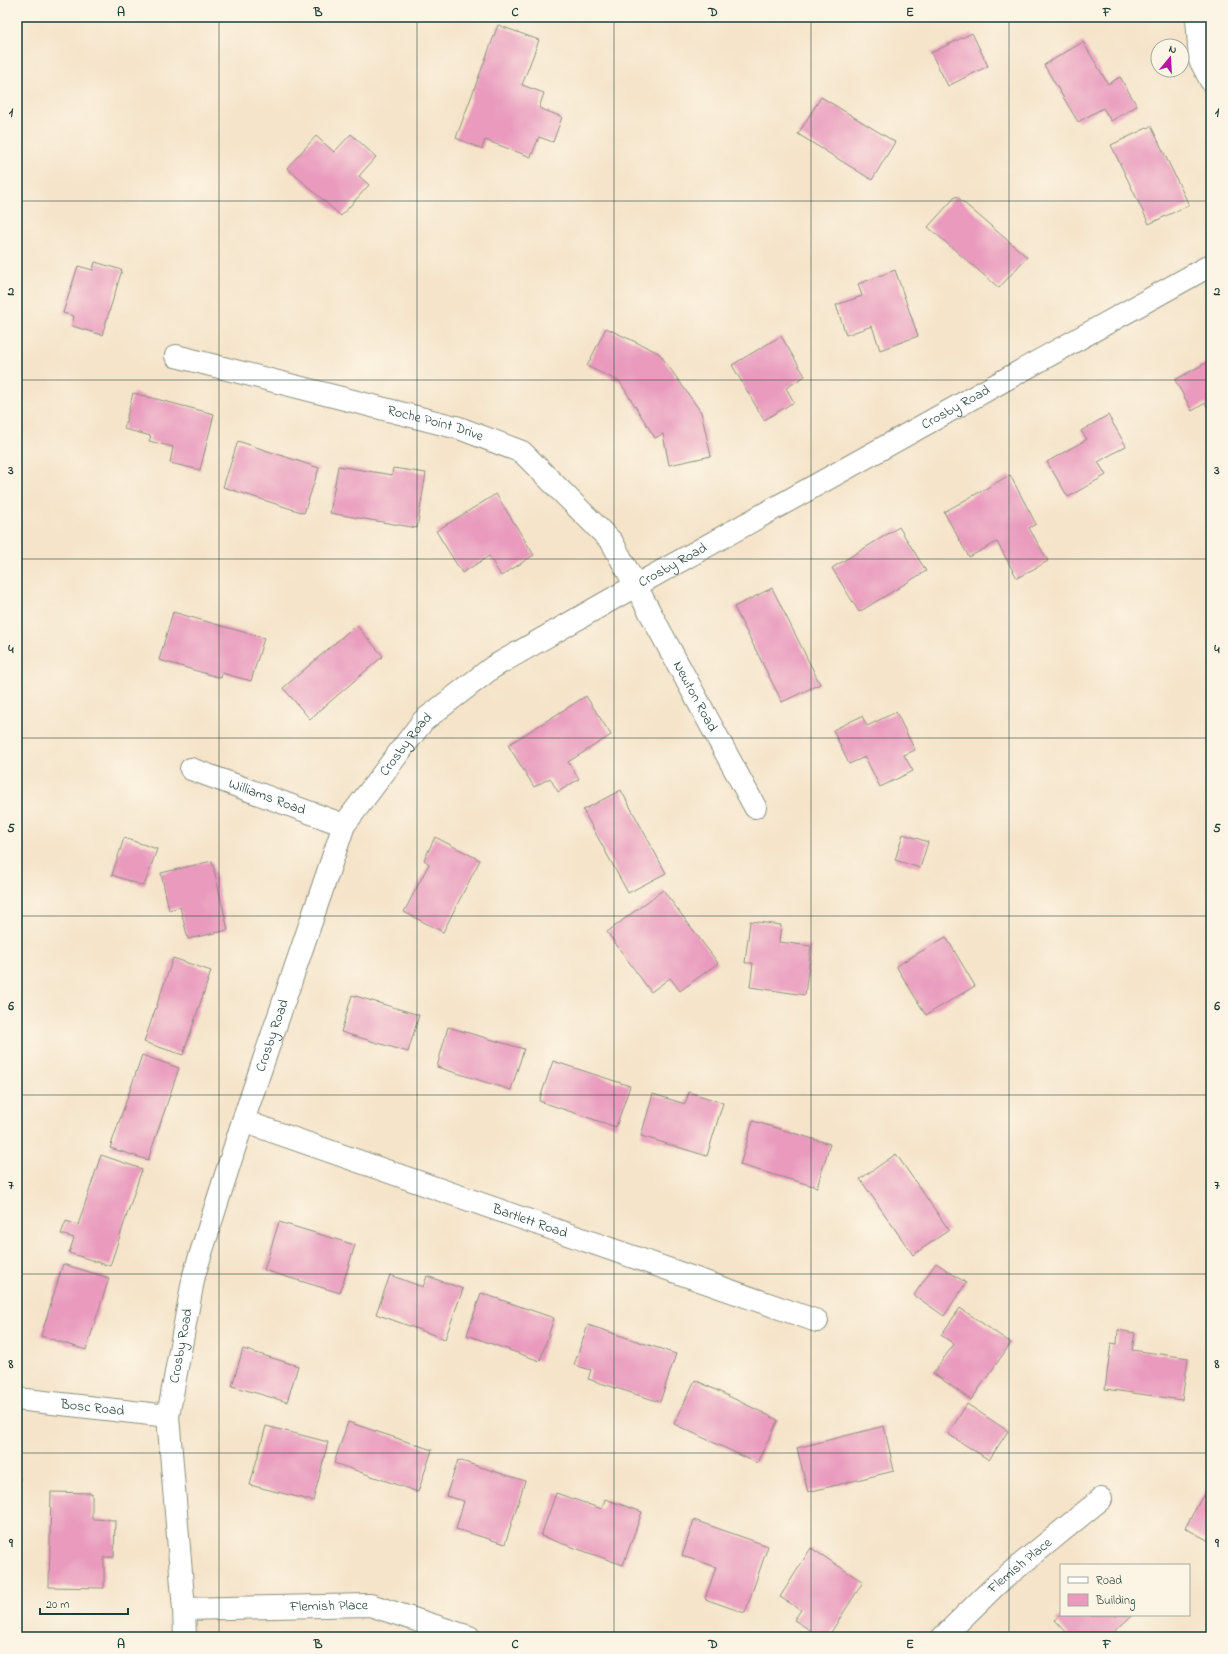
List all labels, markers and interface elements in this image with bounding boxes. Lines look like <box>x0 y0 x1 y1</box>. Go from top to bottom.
text: A <box>117 3 125 22</box>
text: B <box>313 3 323 22</box>
text: C <box>511 3 519 22</box>
text: D <box>707 3 718 22</box>
text: E <box>906 3 914 22</box>
text: F <box>1102 3 1112 22</box>
north arrow <box>1150 38 1190 78</box>
text: N <box>1167 41 1179 58</box>
text: 1 <box>9 103 14 122</box>
text: 1 <box>1215 103 1220 122</box>
text: 2 <box>7 282 15 301</box>
text: 2 <box>1213 282 1221 301</box>
street label: Crosby Road <box>918 380 994 435</box>
street label: Roche Point Drive <box>385 400 487 447</box>
text: 3 <box>7 461 14 480</box>
text: 3 <box>1213 461 1220 480</box>
street label: Crosby Road <box>634 537 711 593</box>
text: 4 <box>7 640 14 659</box>
text: 4 <box>1213 640 1220 659</box>
street label: Newton Road <box>668 657 723 736</box>
street label: Crosby Road <box>374 707 436 781</box>
street label: Williams Road <box>225 773 309 821</box>
text: 5 <box>7 819 15 838</box>
text: 5 <box>1213 819 1221 838</box>
street label: Crosby Road <box>250 996 294 1075</box>
text: 6 <box>7 997 14 1016</box>
text: 6 <box>1213 997 1220 1016</box>
text: 7 <box>8 1176 14 1195</box>
text: 7 <box>1214 1176 1220 1195</box>
street label: Bartlett Road <box>489 1198 571 1244</box>
street label: Crosby Road <box>164 1307 198 1385</box>
text: 8 <box>8 1355 14 1374</box>
text: 8 <box>1214 1355 1220 1374</box>
street label: Bosc Road <box>59 1393 126 1422</box>
street label: Flemish Place <box>982 1532 1057 1599</box>
text: 9 <box>8 1534 14 1553</box>
text: 9 <box>1214 1534 1220 1553</box>
legend <box>1060 1564 1190 1616</box>
text: Road <box>1096 1572 1122 1590</box>
scale bar <box>40 1590 128 1616</box>
text: Building <box>1095 1592 1135 1611</box>
street label: Flemish Place <box>289 1595 369 1617</box>
text: 20 m <box>46 1596 69 1614</box>
text: A <box>117 1635 125 1654</box>
text: B <box>313 1635 323 1654</box>
text: C <box>511 1635 519 1654</box>
text: D <box>707 1635 718 1654</box>
text: E <box>906 1635 914 1654</box>
text: F <box>1102 1635 1112 1654</box>

